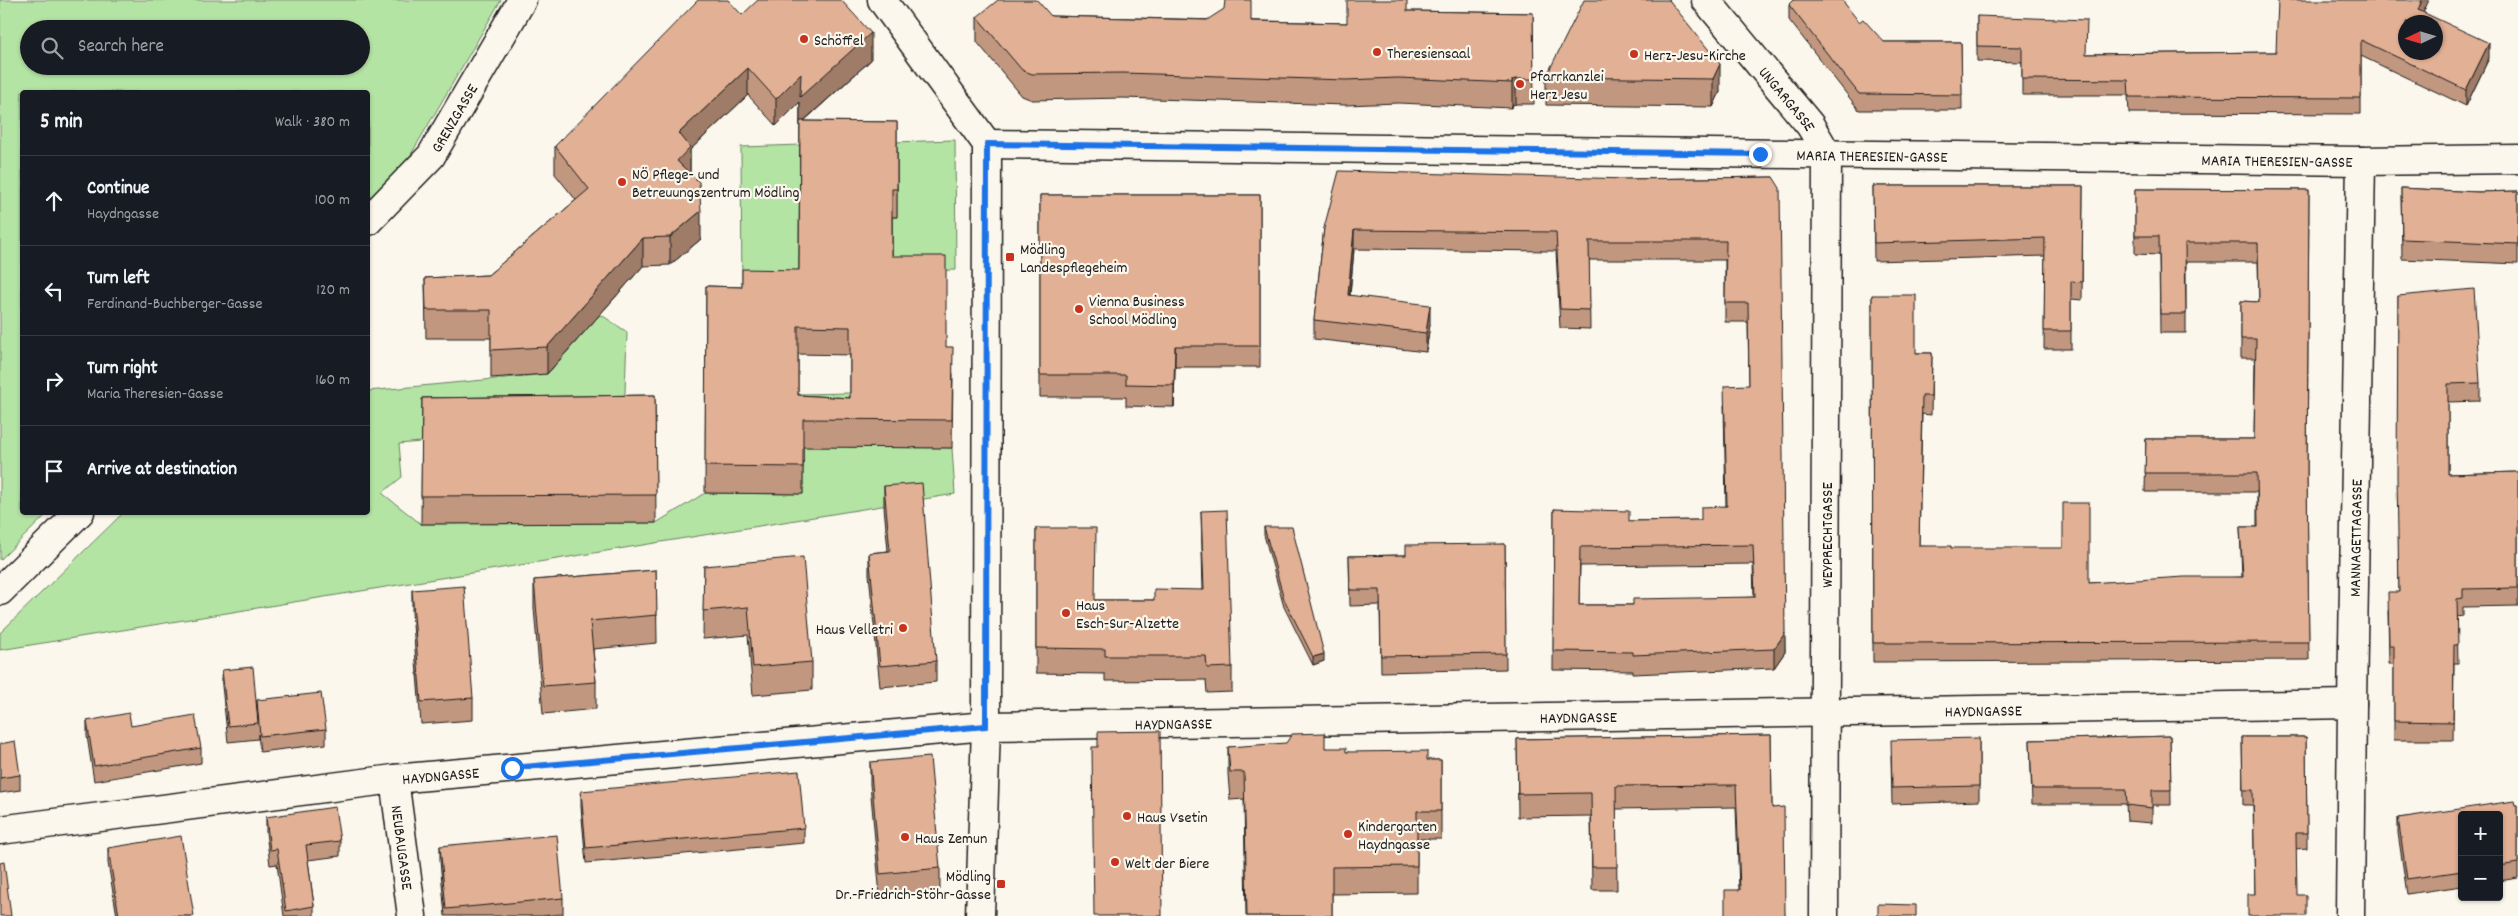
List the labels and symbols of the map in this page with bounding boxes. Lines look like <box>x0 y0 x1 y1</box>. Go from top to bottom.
north arrow <box>2398 15 2443 60</box>
place label: Schöffel <box>814 30 864 53</box>
marker: Schöffel <box>798 33 810 45</box>
place label: Theresiensaal <box>1387 43 1471 66</box>
place label: Herz-Jesu-Kirche <box>1644 45 1746 68</box>
marker: Theresiensaal <box>1371 46 1383 58</box>
marker: Herz-Jesu-Kirche <box>1628 48 1640 60</box>
street label: UNGARGASSE <box>1752 62 1820 137</box>
place label: Pfarrkanzlei Herz Jesu <box>1530 66 1604 107</box>
marker: Pfarrkanzlei Herz Jesu <box>1514 78 1526 90</box>
street label: GRENZGASSE <box>426 79 485 158</box>
route end <box>1749 143 1772 166</box>
street label: MARIA THERESIEN-GASSE <box>1796 145 1948 170</box>
street label: MARIA THERESIEN-GASSE <box>2201 150 2353 175</box>
place label: NÖ Pflege- und Betreuungszentrum Mödling <box>632 164 799 205</box>
marker: NÖ Pflege- und Betreuungszentrum Mödling <box>616 176 628 188</box>
place label: Mödling Landespflegeheim <box>1020 239 1127 280</box>
marker: Mödling Landespflegeheim <box>1004 251 1016 263</box>
place label: Vienna Business School Mödling <box>1089 291 1185 332</box>
marker: Vienna Business School Mödling <box>1073 303 1085 315</box>
street label: MANNAGETTAGASSE <box>2345 478 2370 597</box>
street label: WEYPRECHTGASSE <box>1817 482 1840 588</box>
place label: Haus Esch-Sur-Alzette <box>1076 595 1179 636</box>
marker: Haus Esch-Sur-Alzette <box>1060 607 1072 619</box>
place label: Haus Velletri <box>816 619 893 642</box>
marker: Haus Velletri <box>897 622 909 634</box>
street label: HAYDNGASSE <box>1944 700 2023 725</box>
street label: HAYDNGASSE <box>1540 707 1618 731</box>
street label: HAYDNGASSE <box>1135 713 1213 738</box>
route start <box>501 757 524 780</box>
street label: HAYDNGASSE <box>401 762 481 792</box>
street label: NEUBAUGASSE <box>384 804 418 892</box>
place label: Haus Vsetin <box>1137 807 1208 830</box>
marker: Haus Vsetin <box>1121 810 1133 822</box>
place label: Kindergarten Haydngasse <box>1358 816 1437 857</box>
place label: Haus Zemun <box>915 828 987 851</box>
marker: Kindergarten Haydngasse <box>1342 828 1354 840</box>
marker: Haus Zemun <box>899 831 911 843</box>
place label: Welt der Biere <box>1125 853 1209 876</box>
marker: Welt der Biere <box>1109 856 1121 868</box>
place label: Mödling Dr.-Friedrich-Stöhr-Gasse <box>835 866 991 907</box>
marker: Mödling Dr.-Friedrich-Stöhr-Gasse <box>995 878 1007 890</box>

